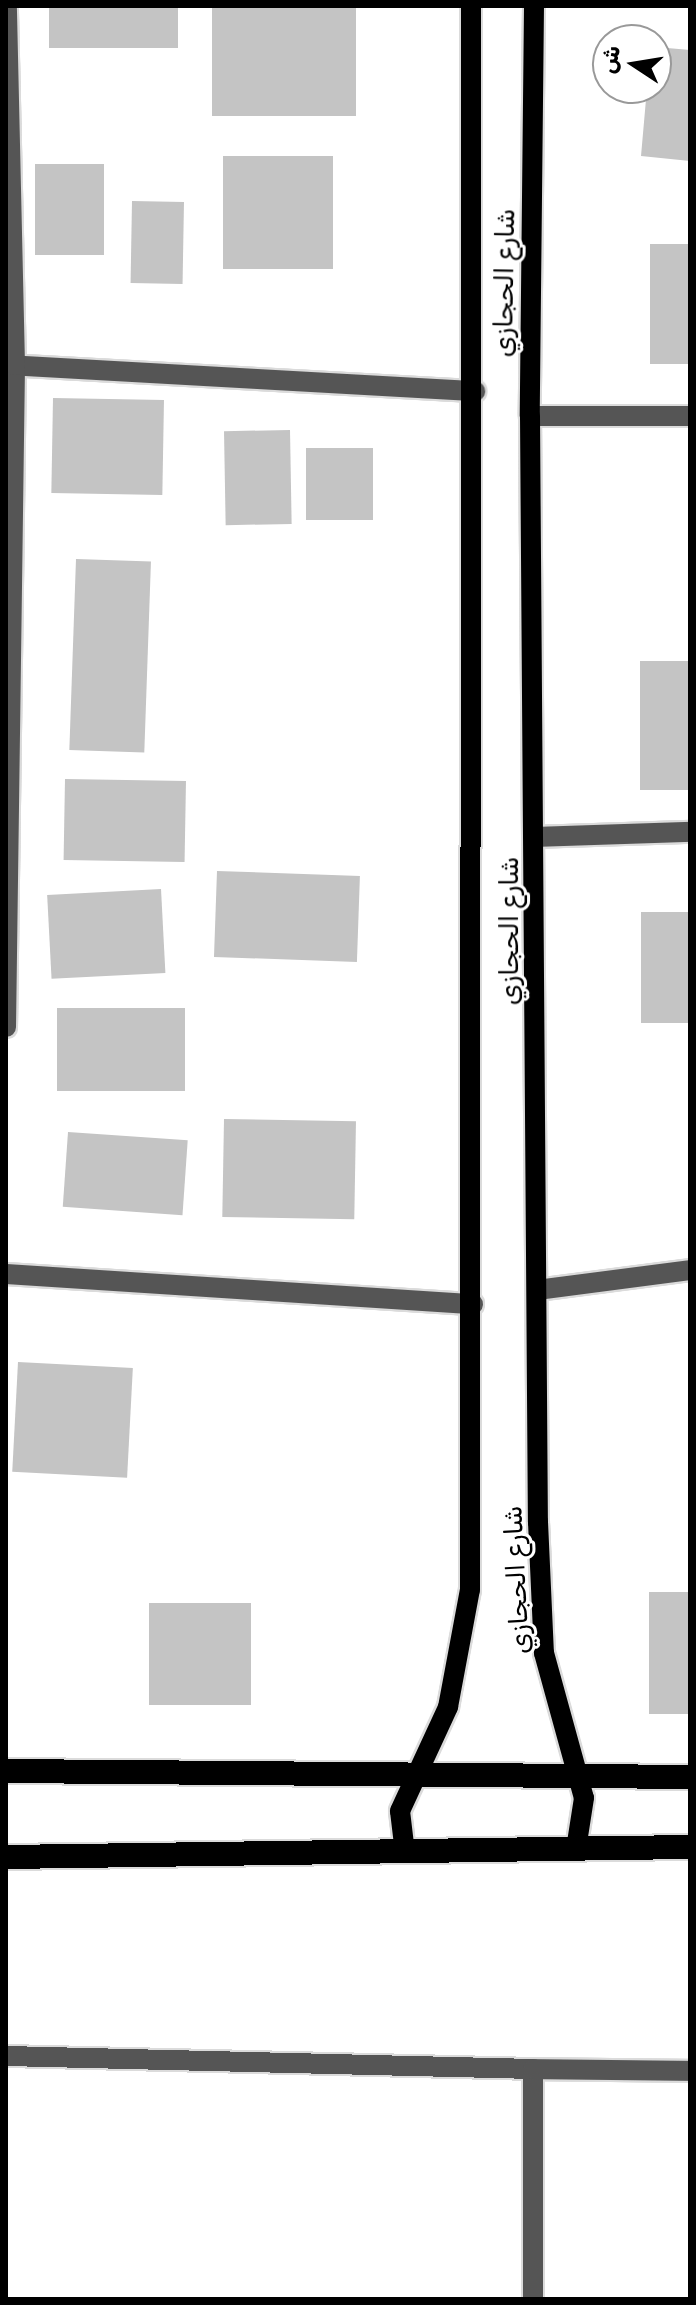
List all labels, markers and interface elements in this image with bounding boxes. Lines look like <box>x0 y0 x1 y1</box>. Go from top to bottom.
north arrow <box>592 24 672 104</box>
text: ش <box>594 43 626 76</box>
street label: شارع الحجازي <box>488 208 522 358</box>
street label: شارع الحجازي <box>494 857 526 1005</box>
street label: شارع الحجازي <box>498 1505 536 1655</box>

